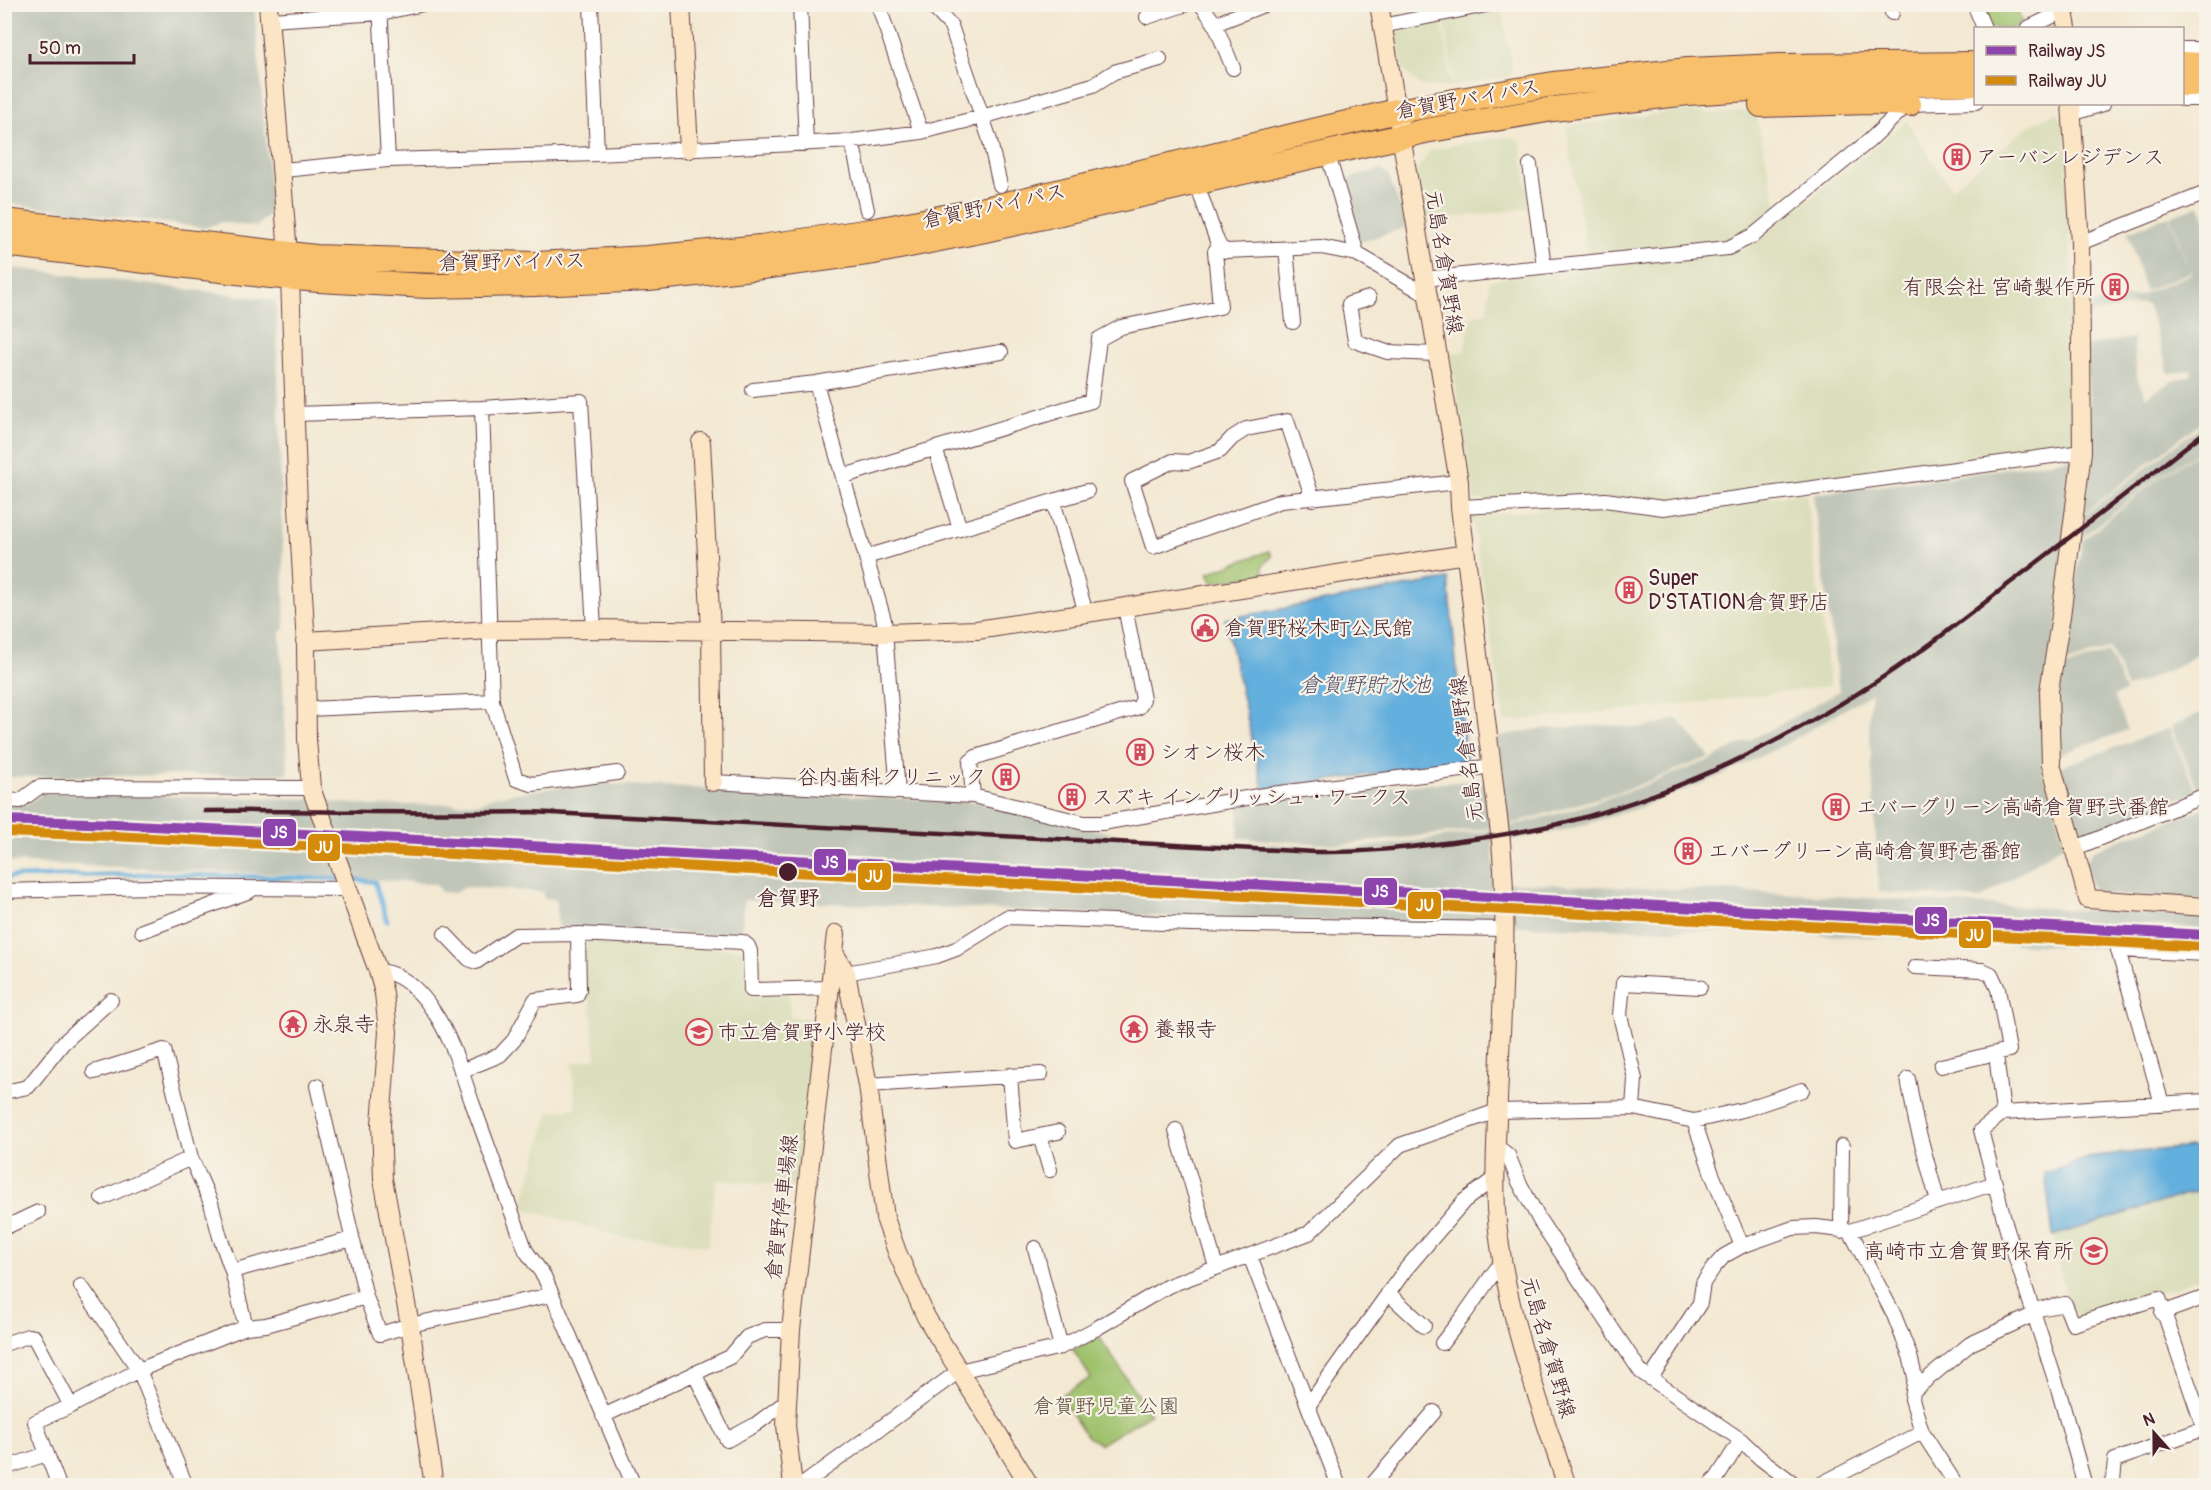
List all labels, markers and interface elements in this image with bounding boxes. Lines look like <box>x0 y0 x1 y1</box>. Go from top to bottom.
scale bar <box>30 27 134 65</box>
legend <box>1974 27 2184 105</box>
text: 50 m <box>39 37 81 60</box>
text: Railway JS <box>2028 40 2106 63</box>
text: Railway JU <box>2028 70 2107 93</box>
street label: 倉賀野バイパス <box>1393 73 1543 125</box>
building icon: アーバンレジデンス <box>1942 142 1972 172</box>
place label: アーバンレジデンス <box>1976 144 2164 171</box>
street label: 倉賀野バイパス <box>919 178 1069 234</box>
street label: 元島名倉賀野線 <box>1419 187 1469 337</box>
street label: 倉賀野バイパス <box>438 247 586 277</box>
building icon: 有限会社 宮崎製作所 <box>2100 272 2130 302</box>
place label: 有限会社 宮崎製作所 <box>1902 274 2096 301</box>
place label: Super D'STATION倉賀野店 <box>1648 565 1830 616</box>
building icon: Super D'STATION倉賀野店 <box>1614 575 1644 605</box>
public building icon: 倉賀野桜木町公民館 <box>1190 613 1220 643</box>
place label: 倉賀野桜木町公民館 <box>1224 615 1413 642</box>
water label: 倉賀野貯水池 <box>1299 671 1432 699</box>
street label: 元島名倉賀野線 <box>1445 674 1489 824</box>
building icon: シオン桜木 <box>1125 737 1155 767</box>
place label: シオン桜木 <box>1160 739 1265 766</box>
building icon: 谷内歯科クリニック <box>991 762 1021 792</box>
place label: 谷内歯科クリニック <box>797 764 986 791</box>
building icon: スズキ イングリッシュ・ワークス <box>1057 782 1087 812</box>
place label: スズキ イングリッシュ・ワークス <box>1092 784 1411 811</box>
building icon: エバーグリーン高崎倉賀野弐番館 <box>1821 792 1851 822</box>
place label: エバーグリーン高崎倉賀野弐番館 <box>1856 794 2169 821</box>
line badge: JS <box>262 818 297 847</box>
text: JS <box>271 823 288 843</box>
line badge: JU <box>307 833 341 862</box>
building icon: エバーグリーン高崎倉賀野壱番館 <box>1673 836 1703 866</box>
text: JU <box>315 838 334 858</box>
place label: エバーグリーン高崎倉賀野壱番館 <box>1708 838 2021 865</box>
line badge: JS <box>813 848 847 876</box>
text: JS <box>822 853 839 873</box>
marker: 倉賀野 <box>777 861 799 883</box>
line badge: JU <box>857 862 892 891</box>
text: JU <box>865 867 884 887</box>
line badge: JS <box>1363 877 1398 906</box>
text: JS <box>1372 882 1389 902</box>
place label: 倉賀野 <box>757 885 820 912</box>
line badge: JU <box>1407 891 1442 920</box>
text: JU <box>1416 896 1435 916</box>
line badge: JS <box>1914 906 1948 935</box>
text: JS <box>1923 911 1940 931</box>
line badge: JU <box>1958 920 1992 949</box>
text: JU <box>1966 926 1985 946</box>
temple icon: 永泉寺 <box>278 1009 308 1039</box>
place label: 永泉寺 <box>312 1011 375 1038</box>
temple icon: 養報寺 <box>1119 1014 1149 1044</box>
place label: 養報寺 <box>1154 1016 1217 1043</box>
school or university icon: 市立倉賀野小学校 <box>684 1017 714 1047</box>
place label: 市立倉賀野小学校 <box>718 1019 886 1046</box>
street label: 倉賀野停車場線 <box>760 1132 804 1282</box>
school or university icon: 高崎市立倉賀野保育所 <box>2079 1236 2109 1266</box>
place label: 高崎市立倉賀野保育所 <box>1864 1238 2074 1265</box>
street label: 元島名倉賀野線 <box>1515 1273 1581 1421</box>
park label: 倉賀野児童公園 <box>1033 1393 1180 1420</box>
north arrow <box>2124 1403 2184 1463</box>
text: N <box>2140 1409 2158 1431</box>

